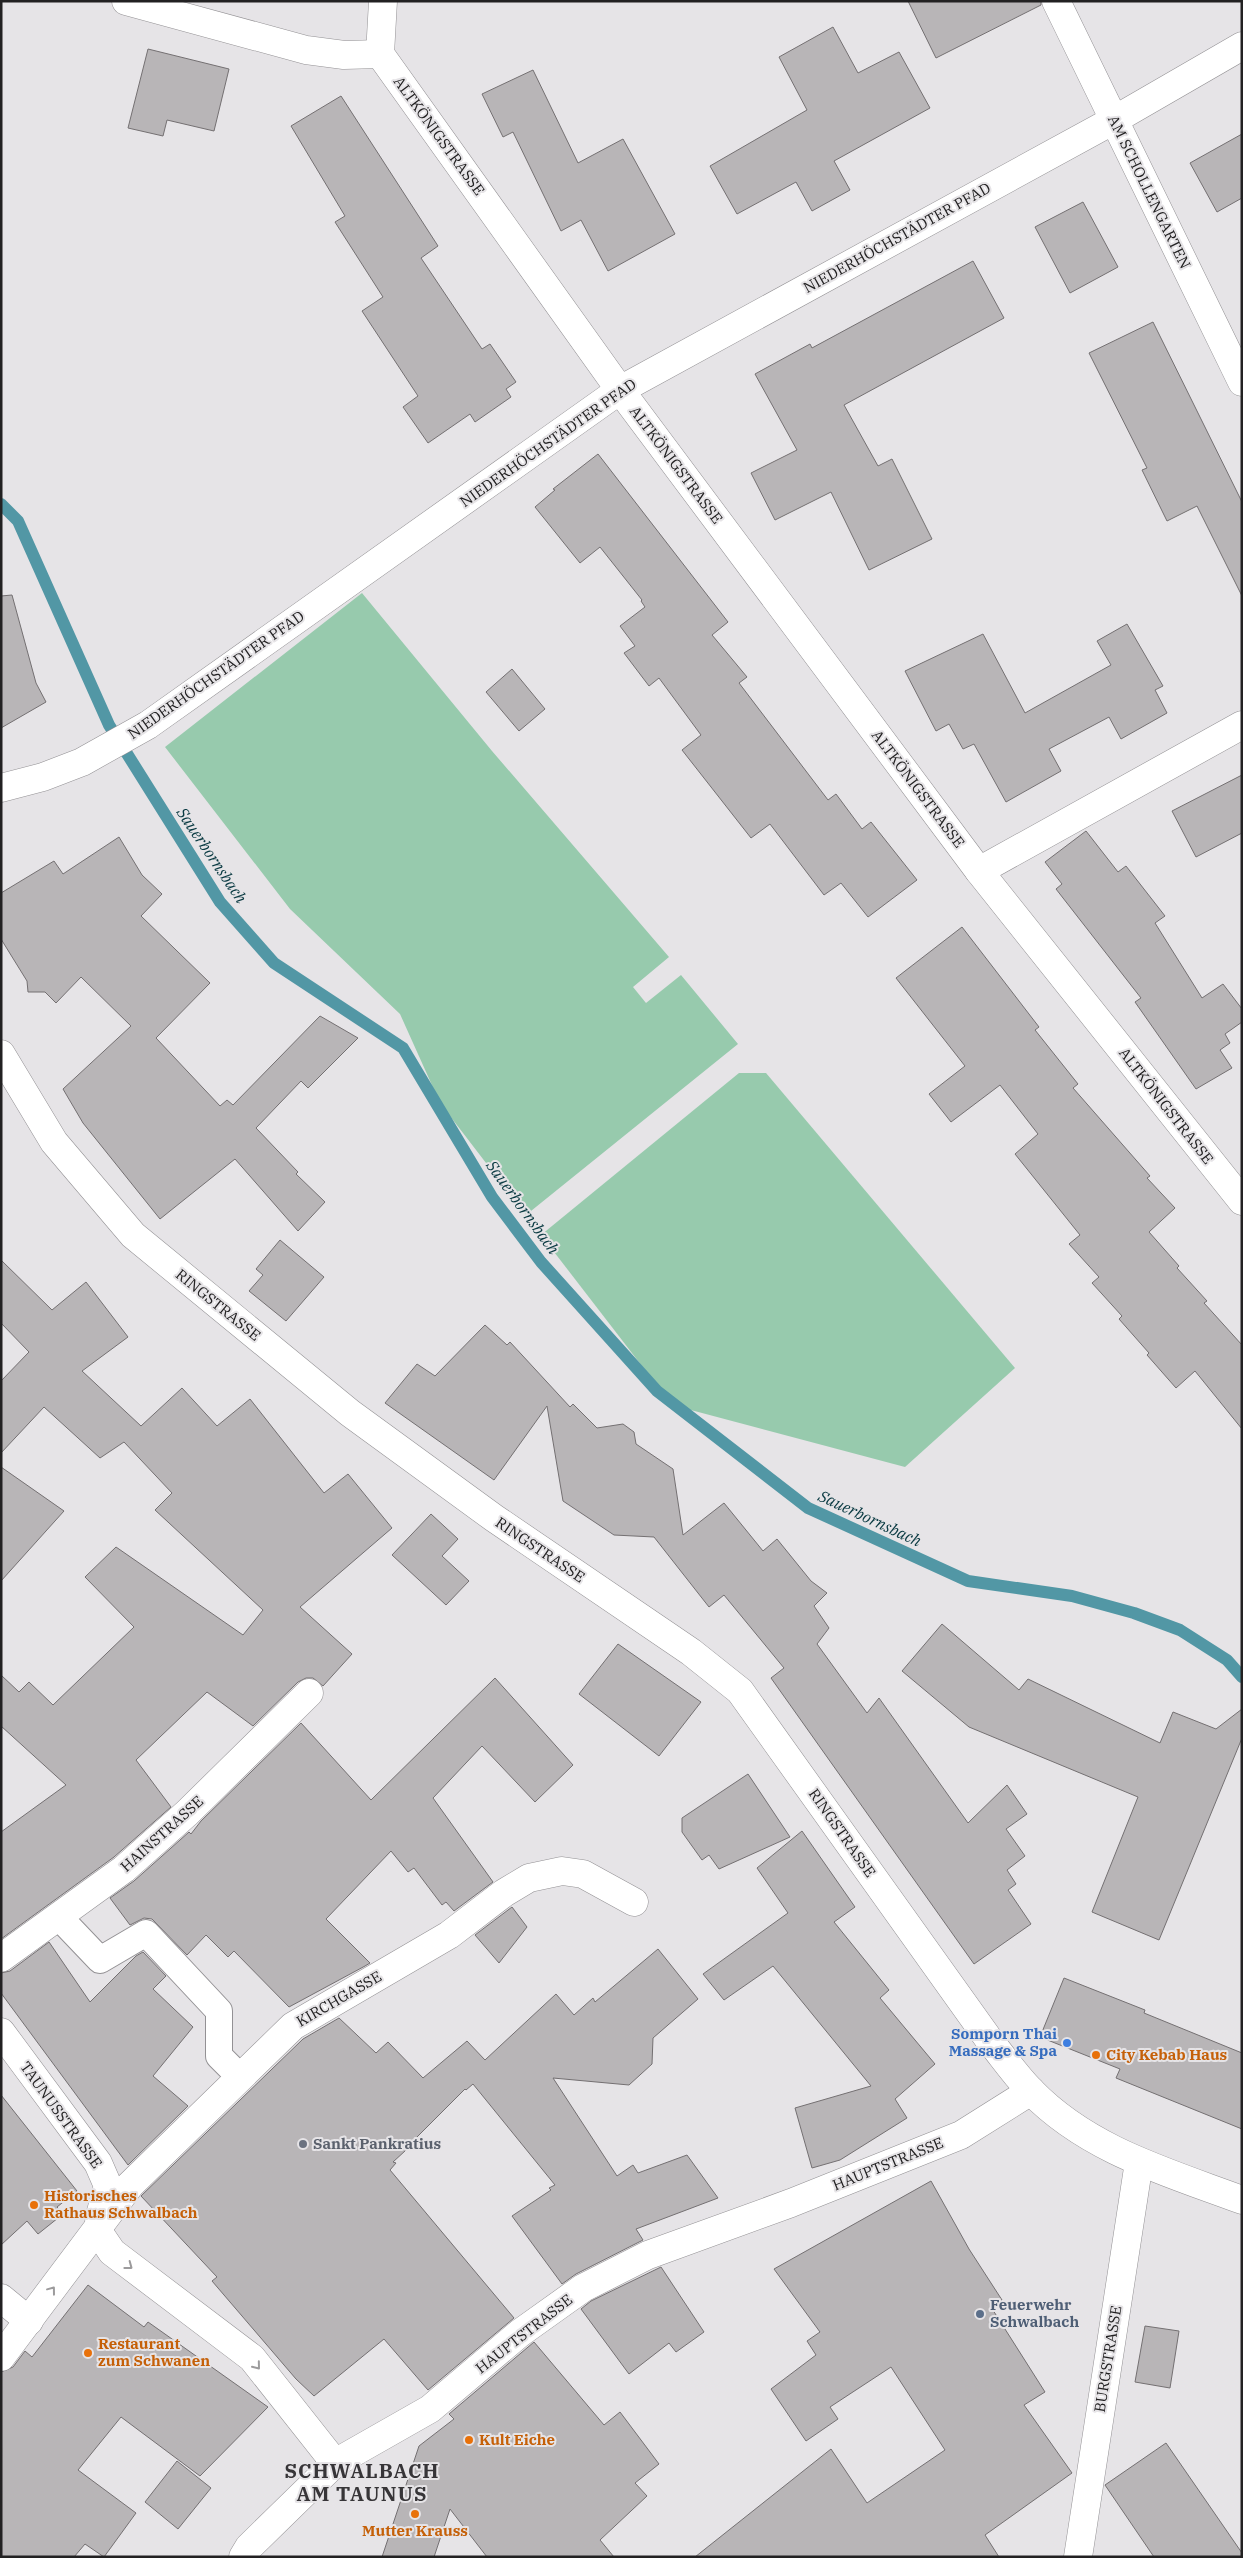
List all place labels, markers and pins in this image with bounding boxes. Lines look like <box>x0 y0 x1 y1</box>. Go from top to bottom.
place label: Somporn Thai Massage & Spa <box>949 2024 1057 2060</box>
marker: Somporn Thai Massage & Spa <box>1061 2037 1073 2049</box>
place label: City Kebab Haus <box>1106 2045 1227 2064</box>
marker: City Kebab Haus <box>1090 2049 1102 2061</box>
place label: Sankt Pankratius <box>313 2134 441 2153</box>
marker: Sankt Pankratius <box>297 2138 309 2150</box>
place label: Historisches Rathaus Schwalbach <box>44 2186 198 2222</box>
marker: Historisches Rathaus Schwalbach <box>28 2199 40 2211</box>
place label: Feuerwehr Schwalbach <box>990 2295 1079 2331</box>
marker: Feuerwehr Schwalbach <box>974 2308 986 2320</box>
place label: Restaurant zum Schwanen <box>98 2334 210 2370</box>
marker: Restaurant zum Schwanen <box>82 2347 94 2359</box>
place label: Kult Eiche <box>479 2430 555 2449</box>
marker: Kult Eiche <box>463 2434 475 2446</box>
marker: Mutter Krauss <box>409 2508 421 2520</box>
place label: Mutter Krauss <box>362 2521 468 2540</box>

